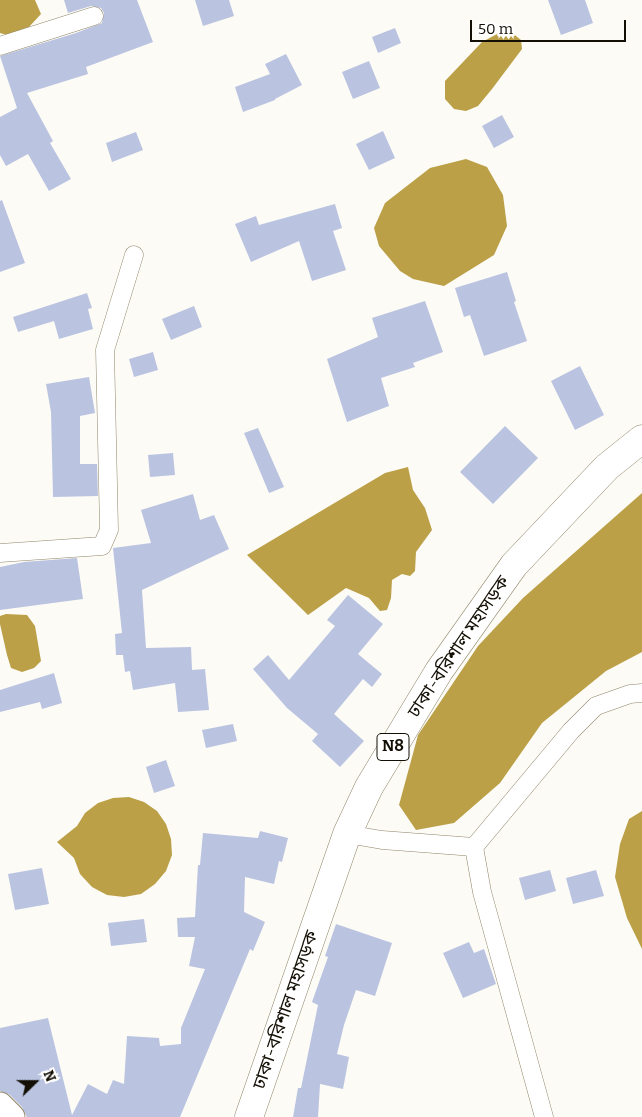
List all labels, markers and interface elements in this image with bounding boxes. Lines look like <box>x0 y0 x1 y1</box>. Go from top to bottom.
scale bar <box>472 10 628 42</box>
text: 50 m <box>478 20 513 38</box>
street label: ঢাকা-বরিশাল মহাসড়ক <box>404 572 514 722</box>
road number: N8 <box>377 734 409 760</box>
street label: ঢাকা-বরিশাল মহাসড়ক <box>249 928 323 1092</box>
north arrow <box>10 1057 60 1107</box>
text: N <box>39 1068 59 1084</box>

